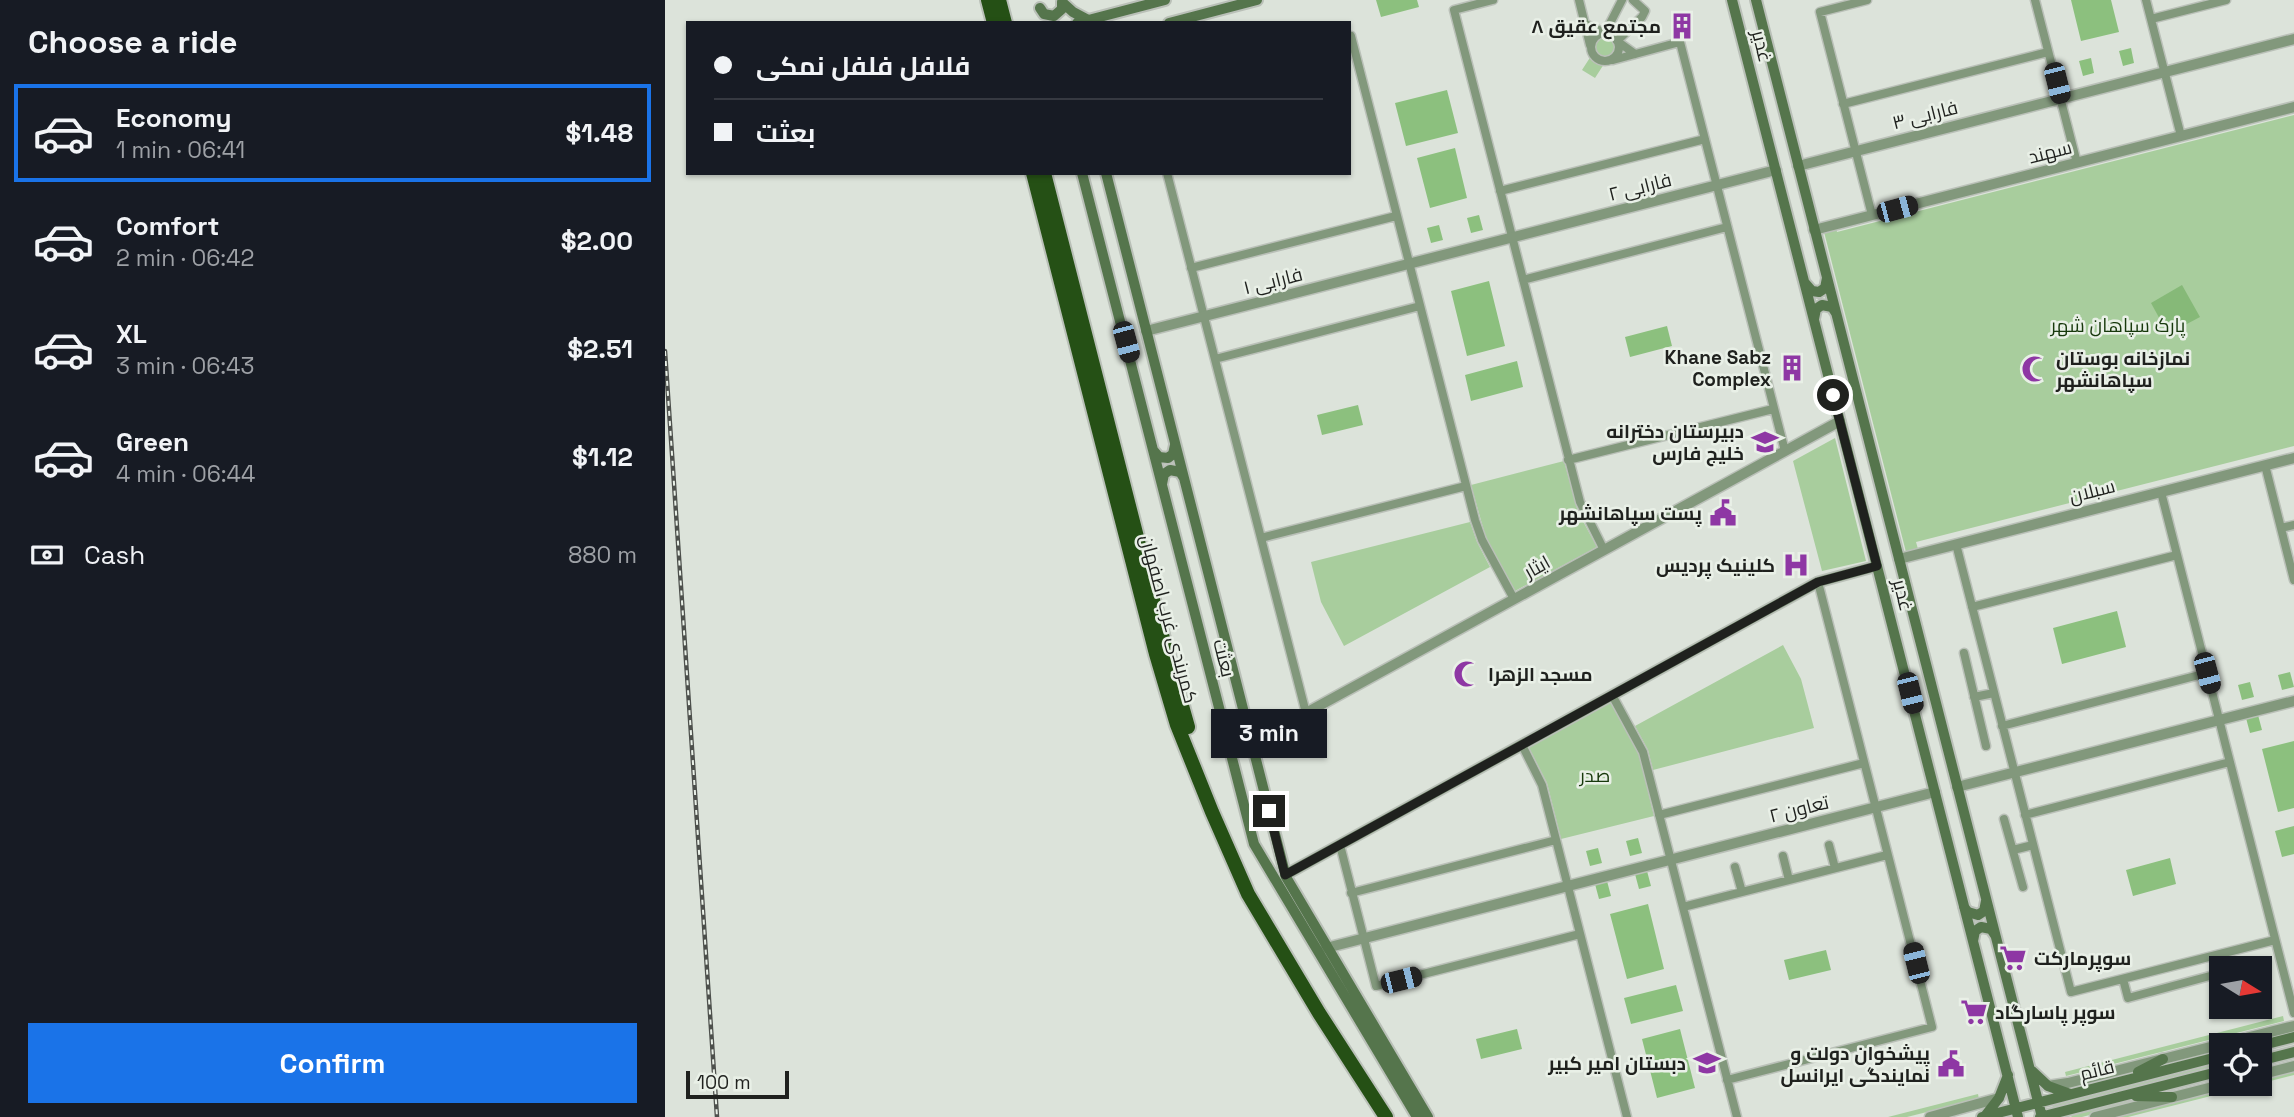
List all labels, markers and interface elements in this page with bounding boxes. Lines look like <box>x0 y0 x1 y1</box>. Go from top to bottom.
building icon: مجتمع عقیق ۸ <box>1667 11 1697 41</box>
place label: مجتمع عقیق ۸ <box>1531 14 1661 40</box>
text: Choose a ride <box>28 22 238 62</box>
street label: غدیر <box>1746 26 1778 65</box>
text: فلافل فلفل نمکی <box>756 49 970 83</box>
car <box>2042 60 2073 106</box>
street label: فارابی ۳ <box>1890 95 1960 135</box>
text: Economy <box>116 101 232 135</box>
icon: car <box>32 102 95 165</box>
text: $1.48 <box>566 116 633 150</box>
text: بعثت <box>756 116 815 150</box>
text: 1 min · 06:41 <box>116 135 245 165</box>
street label: سهند <box>2026 135 2074 169</box>
street label: فارابی ۲ <box>1606 167 1674 207</box>
car <box>1874 193 1921 225</box>
text: Comfort <box>116 209 219 243</box>
icon: car <box>32 210 95 273</box>
text: $2.00 <box>561 224 633 258</box>
text: 2 min · 06:42 <box>116 243 254 273</box>
street label: فارابی ۱ <box>1241 262 1305 300</box>
park label: پارک سپاهان شهر <box>2050 313 2185 338</box>
text: XL <box>116 317 147 351</box>
icon: car <box>32 318 95 381</box>
car <box>1111 319 1142 365</box>
text: $2.51 <box>567 332 633 366</box>
place label: Khane Sabz Complex <box>1665 345 1771 392</box>
place label: نمازخانه بوستان سپاهانشهر <box>2055 346 2190 393</box>
text: 3 min · 06:43 <box>116 351 254 381</box>
building icon: Khane Sabz Complex <box>1777 353 1807 383</box>
mosque icon: نمازخانه بوستان سپاهانشهر <box>2020 354 2050 384</box>
route start <box>1817 379 1849 411</box>
place label: دبیرستان دخترانه خلیج فارس <box>1606 419 1744 467</box>
text: Green <box>116 425 189 459</box>
icon: car <box>32 426 95 489</box>
school or university icon: دبیرستان دخترانه خلیج فارس <box>1750 427 1780 457</box>
text: $1.12 <box>572 440 633 474</box>
text: 4 min · 06:44 <box>116 459 255 489</box>
street label: سبلان <box>2066 473 2118 509</box>
public building icon: پست سپاهانشهر <box>1708 498 1738 528</box>
place label: پست سپاهانشهر <box>1558 501 1702 527</box>
street label: کمربندی غرب اصفهان <box>1134 532 1204 706</box>
icon: cash <box>28 536 66 574</box>
text: Cash <box>84 538 145 572</box>
text: 880 m <box>568 540 637 570</box>
street label: ایثار <box>1519 550 1555 585</box>
hospital icon: کلینیک پردیس <box>1781 550 1811 580</box>
place label: کلینیک پردیس <box>1656 553 1775 579</box>
street label: غدیر <box>1887 575 1919 614</box>
street label: بعثت <box>1207 636 1241 680</box>
car <box>2192 650 2223 696</box>
mosque icon: مسجد الزهرا <box>1452 659 1482 689</box>
place label: مسجد الزهرا <box>1488 662 1593 687</box>
car <box>1895 670 1926 716</box>
callout: 3 min <box>1211 710 1327 758</box>
text: 3 min <box>1239 718 1299 748</box>
park label: صدر <box>1579 763 1610 788</box>
street label: تعاون ۲ <box>1767 790 1831 828</box>
route end <box>1253 795 1285 827</box>
car <box>1901 940 1932 986</box>
supermarket icon: سوپرمارکت <box>1998 943 2028 973</box>
place label: سوپرمارکت <box>2034 946 2131 972</box>
north arrow <box>2209 956 2271 1018</box>
map controls <box>2209 956 2272 1096</box>
car <box>1379 965 1424 995</box>
supermarket icon: سوپر پاسارگاد <box>1959 997 1989 1027</box>
place label: سوپر پاسارگاد <box>1995 1000 2115 1026</box>
button: Confirm <box>28 1023 637 1103</box>
button: locate <box>2209 1033 2272 1096</box>
place label: پیشخوان دولت و نمایندگی ایرانسل <box>1781 1041 1930 1088</box>
school or university icon: دبستان امیر کبیر <box>1692 1048 1722 1078</box>
public building icon: پیشخوان دولت و نمایندگی ایرانسل <box>1936 1049 1966 1079</box>
place label: دبستان امیر کبیر <box>1547 1051 1686 1076</box>
street label: قائم <box>2077 1054 2117 1087</box>
scale bar <box>686 1068 789 1100</box>
text: 100 m <box>697 1070 751 1095</box>

